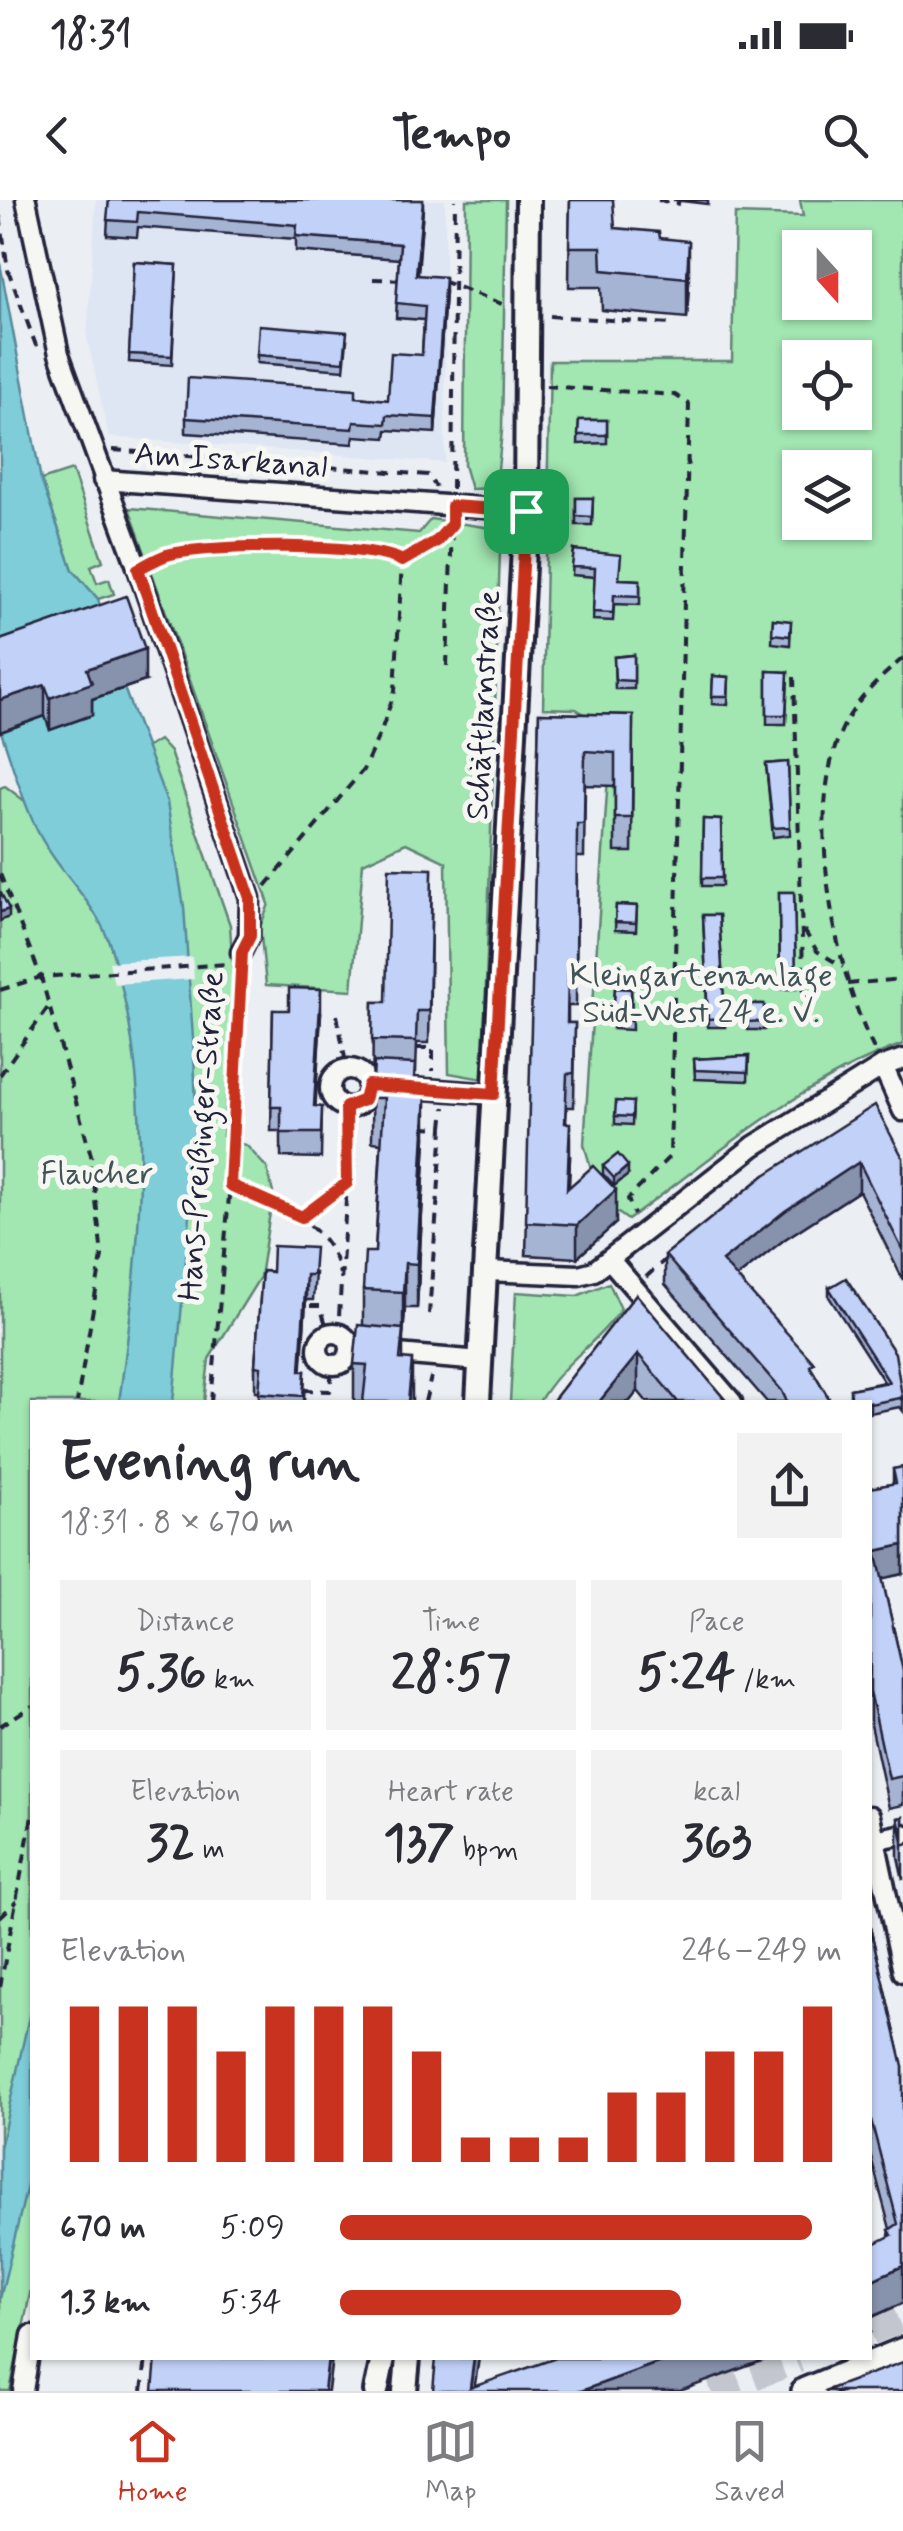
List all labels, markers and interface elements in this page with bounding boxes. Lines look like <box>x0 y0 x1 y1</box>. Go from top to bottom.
text: 18:31 <box>50 11 131 60</box>
text: Tempo <box>392 106 511 165</box>
icon: back <box>30 108 85 163</box>
icon: search <box>818 108 873 163</box>
north arrow <box>782 230 872 320</box>
map controls <box>782 230 872 540</box>
button: locate <box>782 340 872 430</box>
street label: Am Isarkanal <box>133 433 329 489</box>
button: layers <box>782 450 872 540</box>
pin <box>484 469 569 554</box>
icon: arrive <box>499 484 554 539</box>
street label: Schäftlarnstraße <box>457 589 511 821</box>
park label: Kleingartenanlage Süd-West 24 e. V. <box>569 955 833 1034</box>
street label: Hans-Preißinger-Straße <box>170 970 237 1302</box>
park label: Flaucher <box>41 1153 153 1195</box>
text: Evening run <box>60 1428 360 1500</box>
button: share <box>737 1433 842 1538</box>
text: 18:31 · 8 × 670 m <box>60 1502 294 1544</box>
text: Distance <box>136 1604 235 1641</box>
text: Time <box>422 1604 480 1641</box>
text: Pace <box>689 1604 745 1641</box>
text: 5.36 <box>116 1641 206 1707</box>
text: 28:57 <box>391 1641 511 1707</box>
text: 5:24 <box>637 1641 735 1707</box>
text: km <box>206 1662 255 1699</box>
text: /km <box>735 1662 796 1699</box>
text: Elevation <box>130 1774 240 1811</box>
text: Heart rate <box>388 1774 514 1811</box>
text: kcal <box>693 1774 740 1811</box>
text: 32 <box>146 1811 195 1877</box>
text: 137 <box>383 1811 455 1877</box>
text: 363 <box>681 1811 752 1877</box>
text: m <box>195 1832 225 1869</box>
text: bpm <box>455 1832 519 1869</box>
text: Elevation <box>60 1930 186 1972</box>
text: 246–249 m <box>681 1930 842 1972</box>
text: 670 m <box>60 2207 146 2249</box>
text: 5:09 <box>220 2207 285 2249</box>
text: 1.3 km <box>60 2282 151 2324</box>
text: 5:34 <box>220 2282 282 2324</box>
tab: Home <box>118 2414 188 2511</box>
tab: Map <box>423 2414 478 2511</box>
tab: Saved <box>714 2414 785 2511</box>

